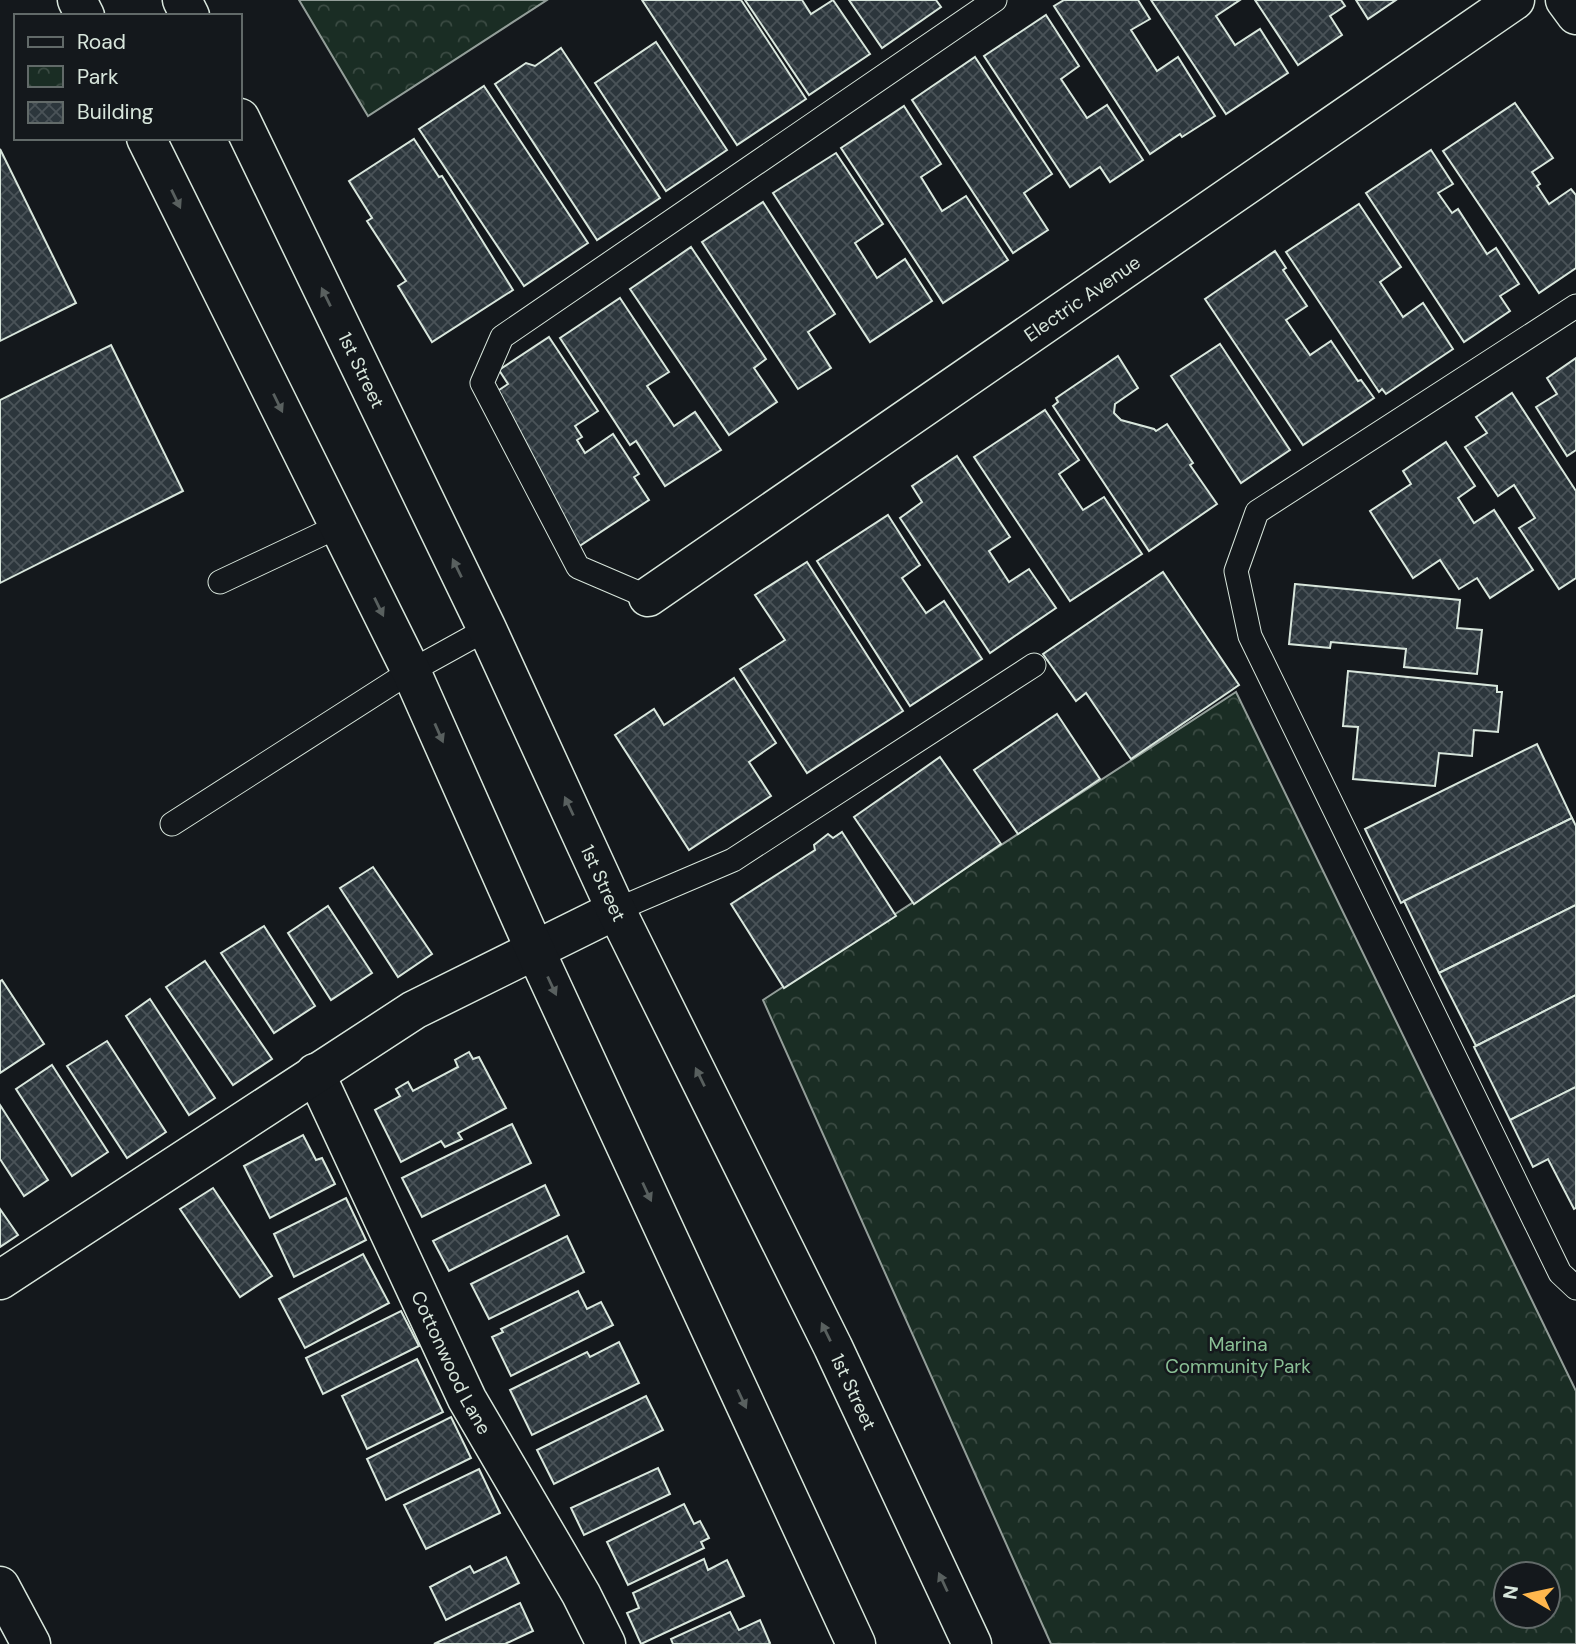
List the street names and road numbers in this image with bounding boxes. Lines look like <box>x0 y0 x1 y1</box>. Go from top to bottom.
street label: Electric Avenue <box>1019 249 1145 347</box>
street label: 1st Street <box>333 328 391 412</box>
street label: 1st Street <box>575 841 632 925</box>
street label: Cottonwood Lane <box>406 1287 497 1439</box>
street label: 1st Street <box>825 1349 882 1434</box>

